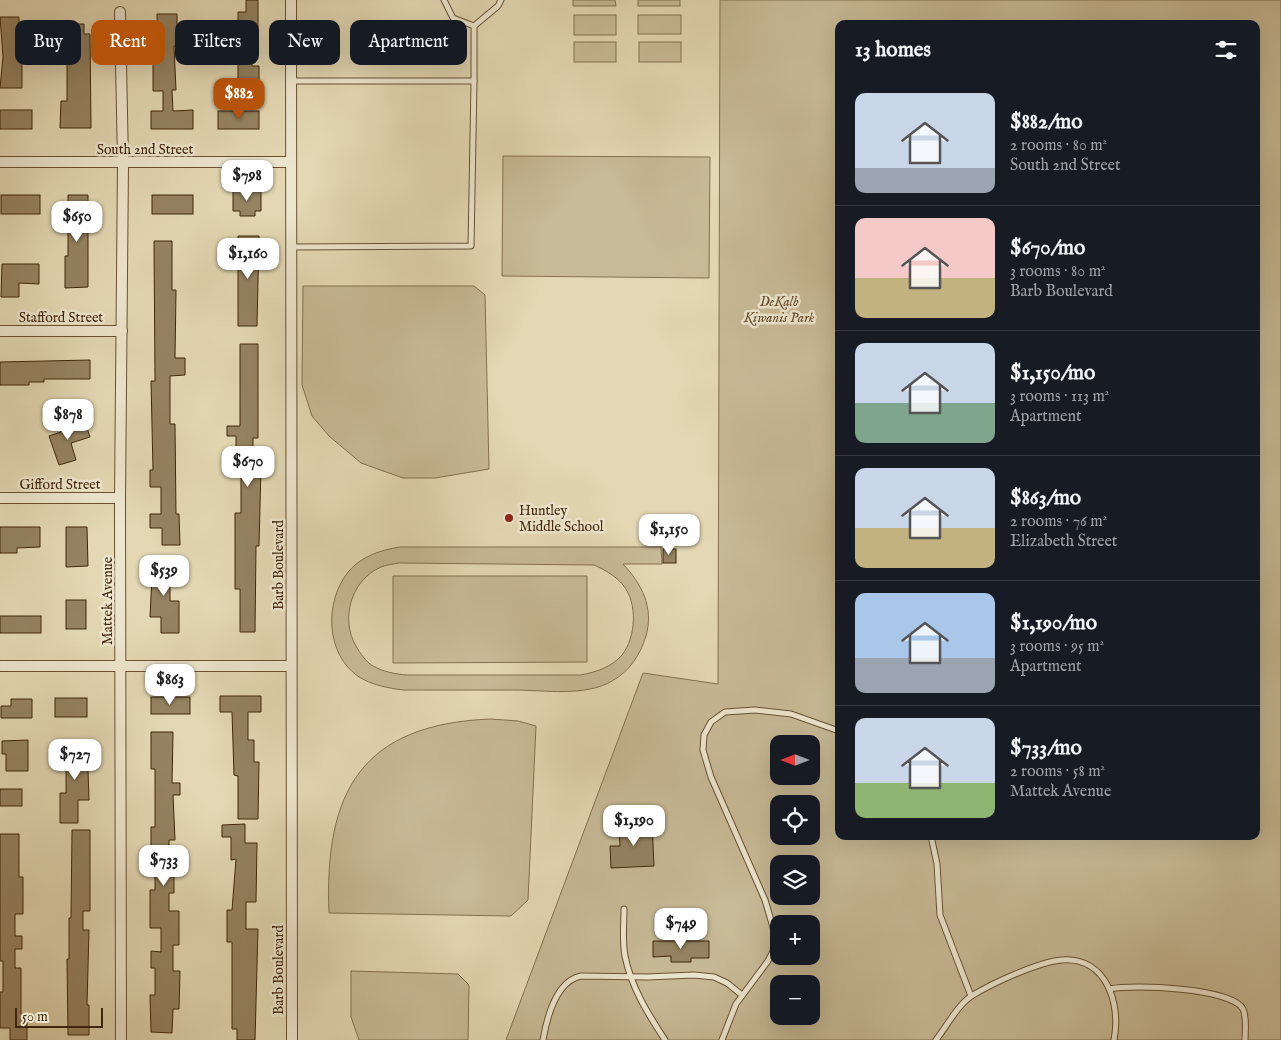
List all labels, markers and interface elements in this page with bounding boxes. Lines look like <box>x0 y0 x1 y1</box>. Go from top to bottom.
chip: Buy <box>15 20 81 65</box>
chip: Rent <box>91 20 165 65</box>
chip: Filters <box>175 20 259 65</box>
chip: New <box>269 20 340 65</box>
chip: Apartment <box>350 20 467 65</box>
icon: filters <box>1212 36 1240 64</box>
text: 13 homes <box>855 37 931 64</box>
pin: $882 <box>209 78 269 120</box>
text: $882 <box>225 84 253 104</box>
text: $882/mo <box>1010 109 1083 136</box>
icon: home <box>895 113 955 173</box>
text: 2 rooms · 80 m² <box>1010 136 1107 156</box>
street label: South 2nd Street <box>97 141 193 159</box>
text: South 2nd Street <box>1010 156 1120 176</box>
pin: $798 <box>217 160 277 202</box>
text: $798 <box>232 166 262 186</box>
pin: $650 <box>47 200 107 243</box>
text: $650 <box>62 207 92 227</box>
text: $670/mo <box>1010 235 1085 262</box>
pin: $1,160 <box>207 238 289 280</box>
icon: home <box>895 238 955 298</box>
text: $1,160 <box>228 244 268 264</box>
text: 3 rooms · 80 m² <box>1010 262 1106 282</box>
text: Barb Boulevard <box>1010 282 1113 302</box>
park label: DeKalb Kiwanis Park <box>743 293 815 327</box>
street label: Stafford Street <box>19 309 103 327</box>
text: $1,150/mo <box>1010 360 1095 387</box>
icon: home <box>895 363 955 423</box>
text: 3 rooms · 113 m² <box>1010 387 1109 407</box>
pin: $878 <box>38 398 98 441</box>
text: $878 <box>54 405 82 425</box>
text: Apartment <box>1010 407 1081 427</box>
pin: $670 <box>218 446 278 488</box>
text: $670 <box>233 452 263 472</box>
street label: Gifford Street <box>19 476 101 494</box>
text: $863/mo <box>1010 485 1081 512</box>
icon: home <box>895 488 955 548</box>
place label: Huntley Middle School <box>519 502 604 536</box>
marker: Huntley Middle School <box>503 512 515 524</box>
text: 2 rooms · 76 m² <box>1010 512 1107 532</box>
pin: $1,150 <box>628 514 710 556</box>
street label: Barb Boulevard <box>270 519 288 610</box>
text: $1,150 <box>650 520 688 540</box>
text: Elizabeth Street <box>1010 532 1117 552</box>
pin: $539 <box>134 554 194 597</box>
street label: Mattek Avenue <box>99 556 117 645</box>
text: $539 <box>150 561 178 581</box>
text: $1,190/mo <box>1010 610 1097 637</box>
icon: home <box>895 613 955 673</box>
text: 3 rooms · 95 m² <box>1010 637 1104 657</box>
text: Apartment <box>1010 657 1081 677</box>
pin: $863 <box>140 664 200 706</box>
text: $863 <box>156 670 184 690</box>
north arrow <box>770 735 820 785</box>
map controls <box>770 735 820 1025</box>
text: $733/mo <box>1010 735 1082 762</box>
pin: $727 <box>45 738 105 781</box>
icon: home <box>895 738 955 798</box>
text: $727 <box>59 745 91 765</box>
text: 2 rooms · 58 m² <box>1010 762 1105 782</box>
text: Mattek Avenue <box>1010 782 1111 802</box>
button: locate <box>770 795 820 845</box>
pin: $1,190 <box>593 804 675 847</box>
text: $1,190 <box>614 811 654 831</box>
pin: $733 <box>134 844 194 887</box>
text: $733 <box>150 851 178 871</box>
button: layers <box>770 855 820 905</box>
pin: $749 <box>651 908 711 950</box>
text: $749 <box>665 914 697 934</box>
button: + <box>770 915 820 965</box>
street label: Barb Boulevard <box>270 924 288 1015</box>
button: − <box>770 975 820 1025</box>
scale bar <box>15 1005 102 1028</box>
text: 50 m <box>22 1008 48 1026</box>

